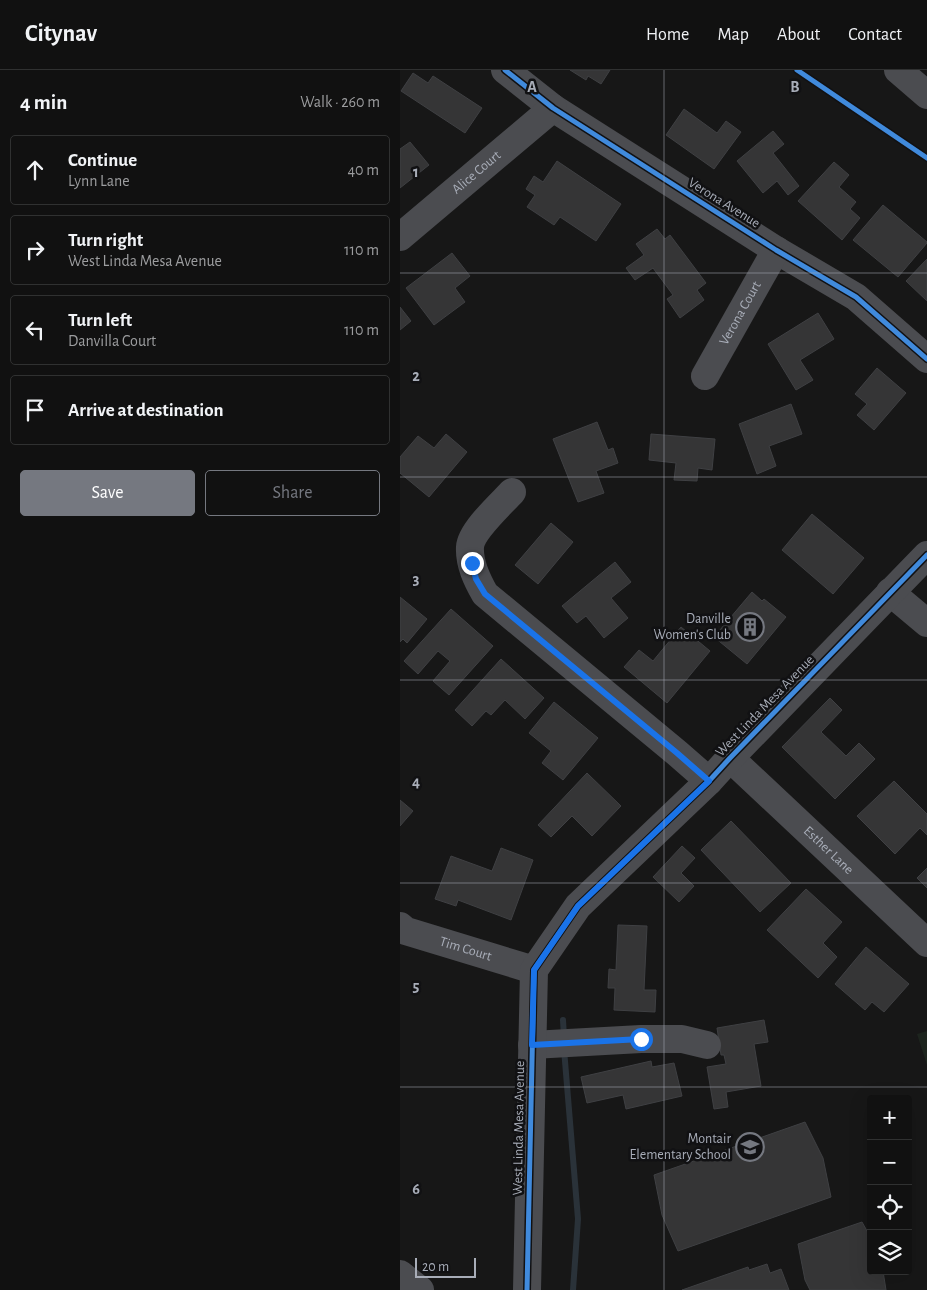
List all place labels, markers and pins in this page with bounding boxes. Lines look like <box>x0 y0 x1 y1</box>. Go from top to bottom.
place label: Danville Women's Club <box>654 612 731 642</box>
building icon: Danville Women's Club <box>735 612 765 642</box>
place label: Montair Elementary School <box>630 1132 731 1162</box>
school or university icon: Montair Elementary School <box>735 1132 765 1162</box>

